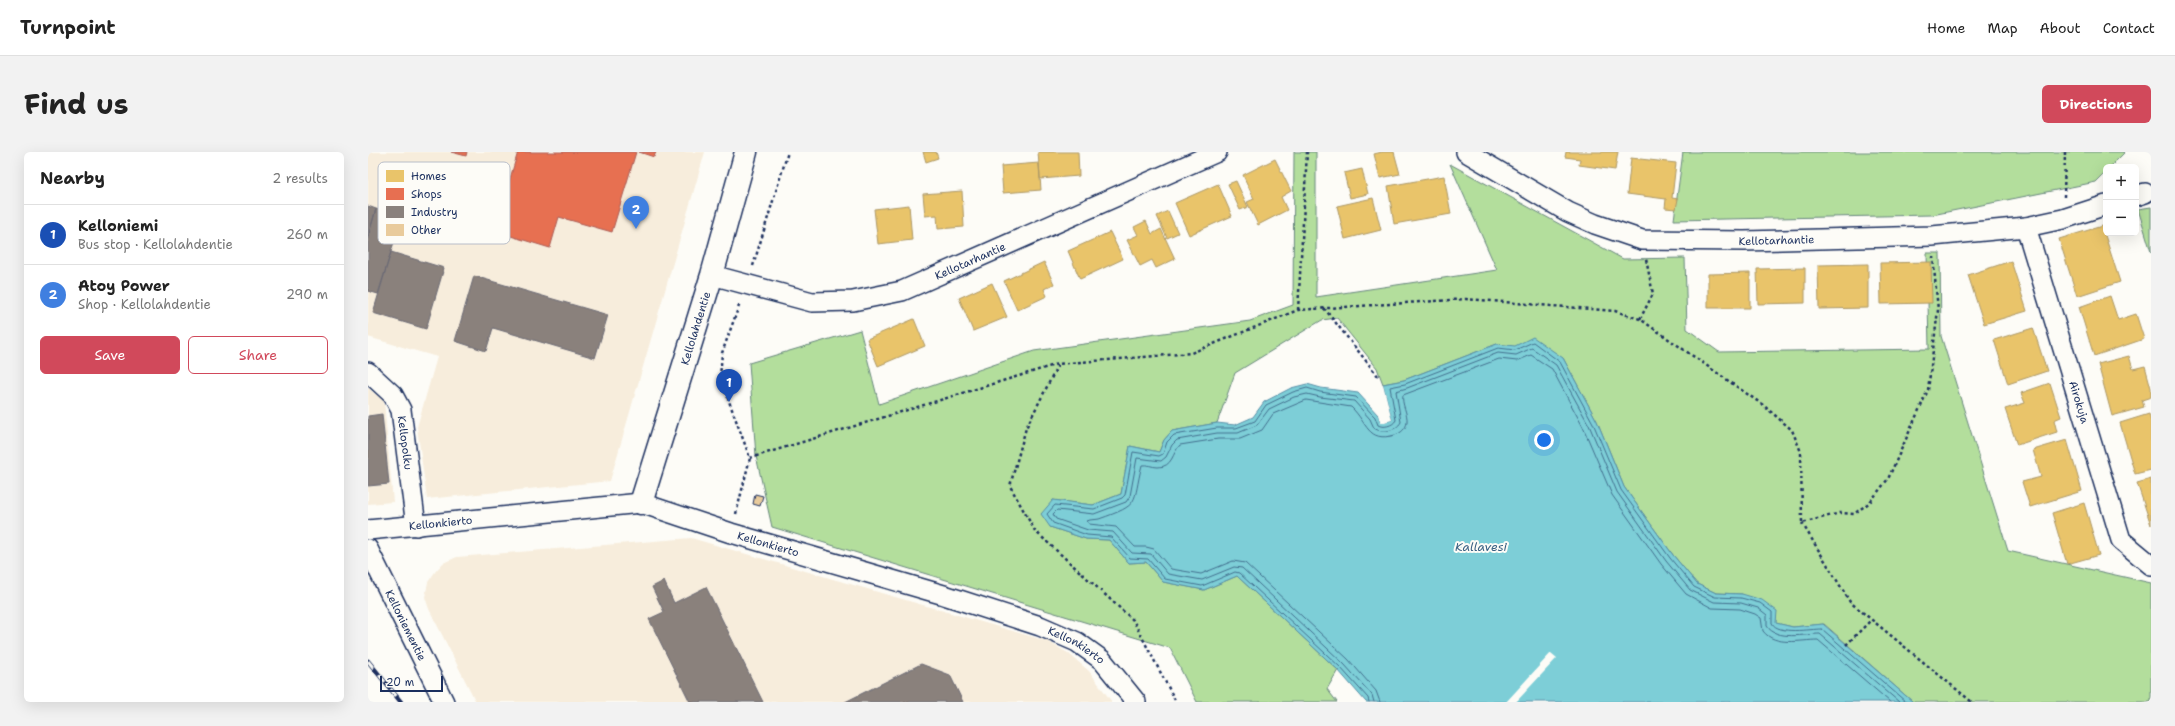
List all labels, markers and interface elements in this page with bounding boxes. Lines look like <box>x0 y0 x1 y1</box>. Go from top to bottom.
text: Turnpoint <box>20 15 116 40</box>
text: Home <box>1927 19 1966 37</box>
text: Map <box>1988 19 2018 37</box>
text: About <box>2040 19 2081 37</box>
text: Contact <box>2103 19 2155 37</box>
text: Find us <box>24 85 129 123</box>
button: Directions <box>2042 85 2151 123</box>
legend <box>378 162 510 244</box>
map controls <box>2103 164 2139 236</box>
button: + <box>2103 164 2139 200</box>
text: Nearby <box>40 167 105 189</box>
text: Homes <box>411 169 447 184</box>
text: 2 results <box>272 170 328 187</box>
text: Shops <box>411 187 442 202</box>
pin: 2 <box>623 196 649 229</box>
button: − <box>2103 200 2139 236</box>
text: Industry <box>411 205 458 220</box>
text: Kelloniemi <box>78 216 158 236</box>
text: Other <box>411 223 442 238</box>
text: 1 <box>50 226 56 243</box>
text: 260 m <box>286 226 328 243</box>
street label: Kellotarhantie <box>1738 232 1815 249</box>
text: Bus stop · Kellolahdentie <box>78 236 233 253</box>
street label: Kellotarhantie <box>933 239 1008 284</box>
text: Atoy Power <box>78 276 170 296</box>
text: 2 <box>48 286 58 303</box>
text: 290 m <box>286 286 328 303</box>
street label: Kellolahdentie <box>677 290 714 367</box>
text: Shop · Kellolahdentie <box>78 296 211 313</box>
button: Save <box>40 336 180 374</box>
button: Share <box>188 336 328 374</box>
pin: 1 <box>716 369 742 402</box>
street label: Airokuja <box>2065 379 2092 426</box>
street label: Kellopolku <box>394 415 416 471</box>
your location <box>1534 430 1554 450</box>
street label: Kellonkierto <box>408 513 473 534</box>
street label: Kellonkierto <box>735 528 801 561</box>
water label: Kallavesi <box>1455 539 1508 555</box>
street label: Kelloniementie <box>381 587 429 663</box>
street label: Kellonkierto <box>1045 623 1108 668</box>
scale bar <box>380 674 443 693</box>
text: 20 m <box>386 675 414 690</box>

